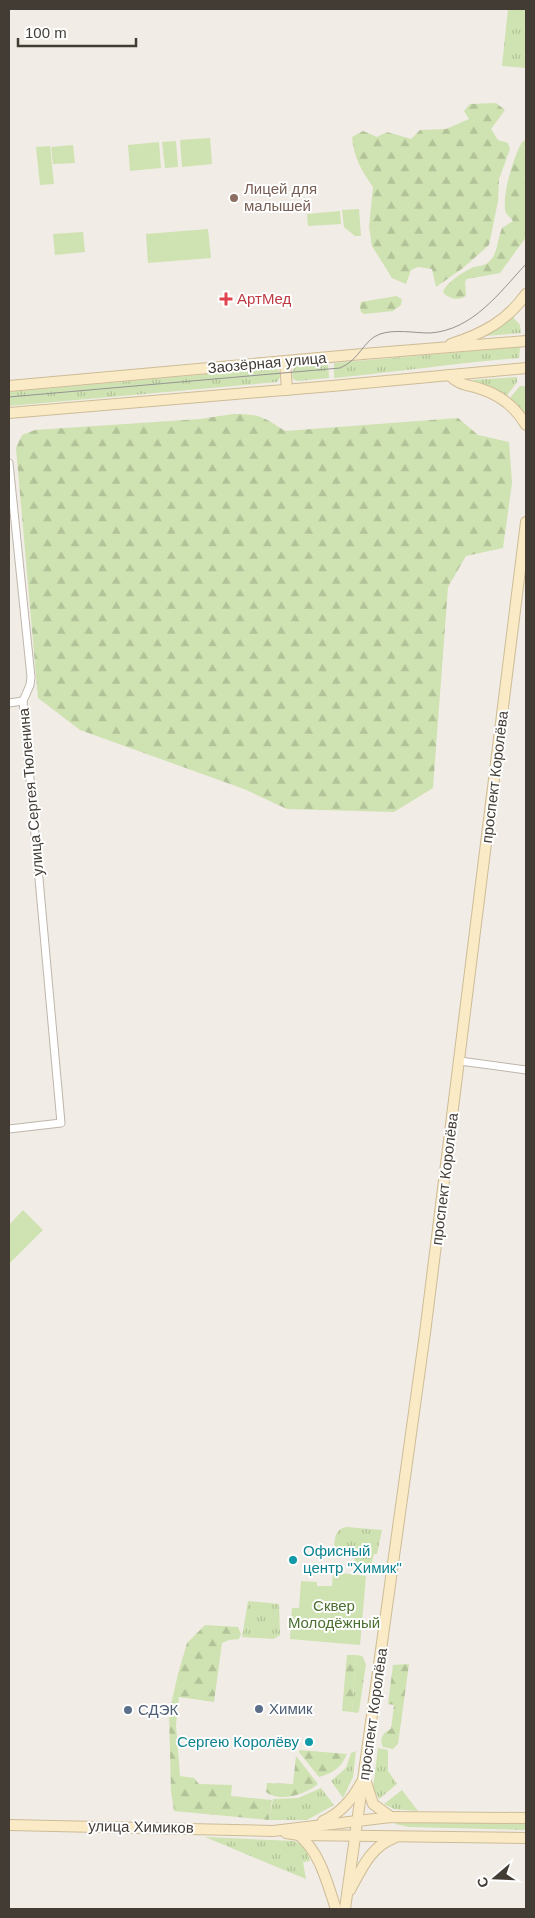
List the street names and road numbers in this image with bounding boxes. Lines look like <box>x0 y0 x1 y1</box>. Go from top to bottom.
street label: Заозёрная улица <box>207 349 328 376</box>
street label: улица Сергея Тюленина <box>15 707 46 877</box>
street label: проспект Королёва <box>478 709 511 844</box>
street label: проспект Королёва <box>428 1111 461 1246</box>
street label: проспект Королёва <box>355 1646 390 1781</box>
street label: улица Химиков <box>88 1817 194 1836</box>

